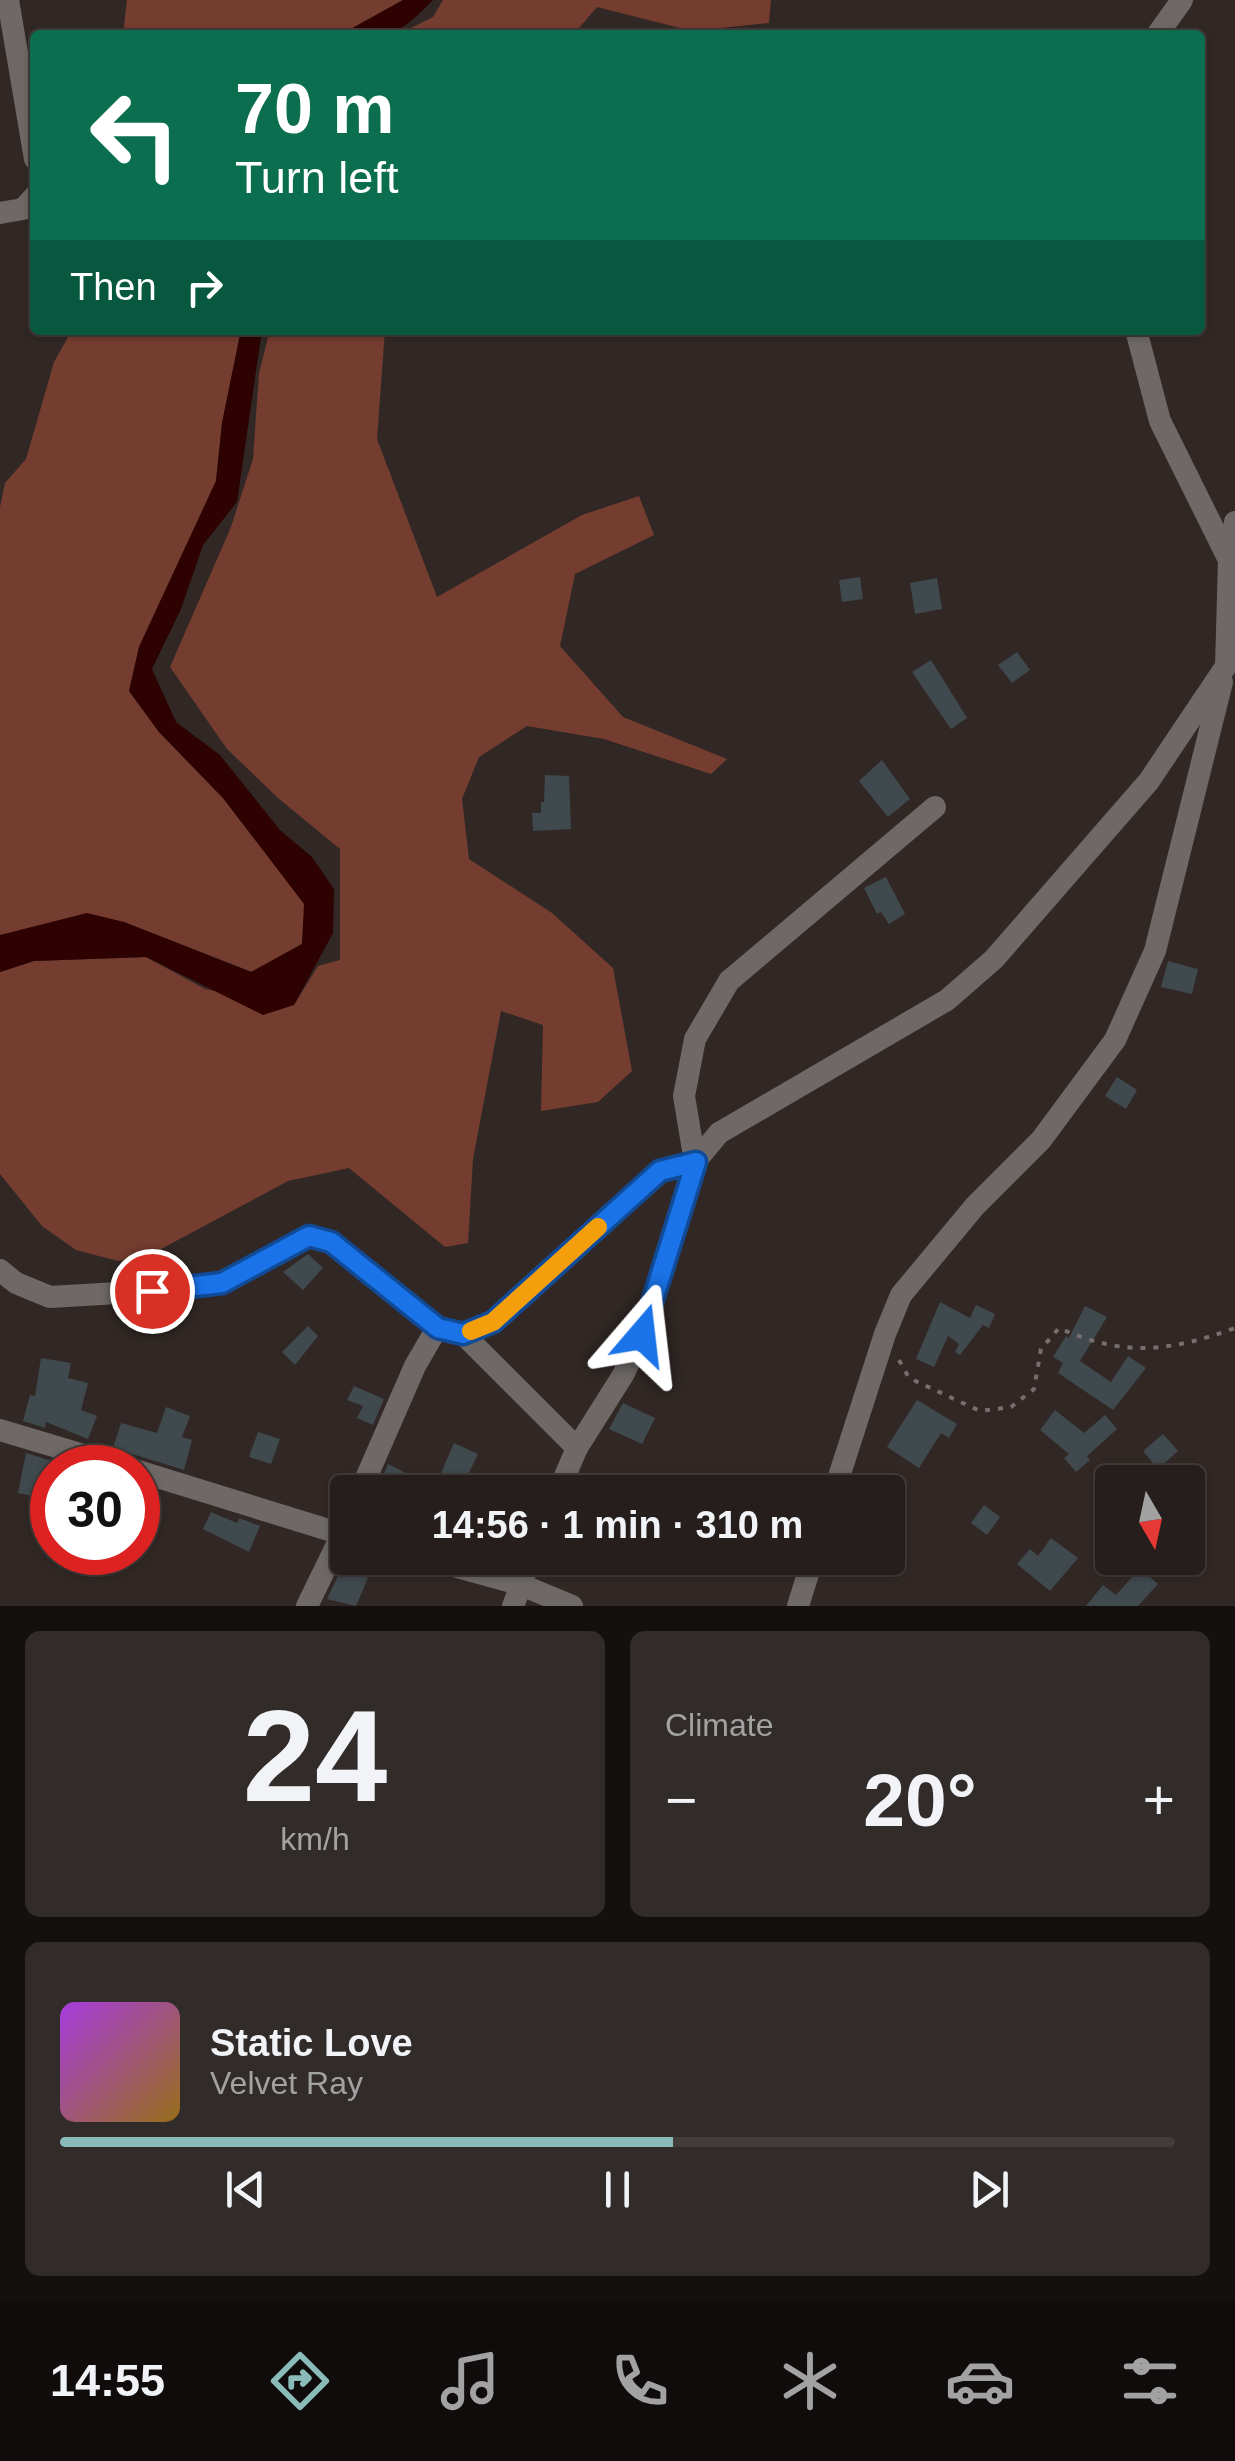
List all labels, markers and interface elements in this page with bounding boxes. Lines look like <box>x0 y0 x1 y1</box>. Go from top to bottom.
icon: left <box>70 70 200 200</box>
text: 70 m <box>235 70 395 148</box>
text: Turn left <box>235 152 398 203</box>
icon: right <box>177 260 232 315</box>
text: Then <box>70 266 157 308</box>
pin <box>110 1249 195 1334</box>
icon: arrive <box>125 1264 180 1319</box>
position arrow <box>590 1283 694 1387</box>
speed limit sign: 30 <box>30 1445 160 1575</box>
north arrow <box>1095 1465 1205 1575</box>
map controls <box>1095 1465 1205 1575</box>
text: 14:56 · 1 min · 310 m <box>432 1504 803 1546</box>
text: 24 <box>243 1683 387 1829</box>
text: Climate <box>665 1707 773 1743</box>
text: 20° <box>863 1758 977 1842</box>
text: − <box>665 1769 697 1831</box>
text: + <box>1143 1769 1175 1831</box>
text: km/h <box>280 1821 350 1857</box>
text: Static Love <box>210 2022 413 2064</box>
text: Velvet Ray <box>210 2065 363 2101</box>
icon: previous <box>218 2162 273 2217</box>
icon: pause <box>590 2162 645 2217</box>
icon: next <box>962 2162 1017 2217</box>
icon: directions <box>265 2346 335 2416</box>
icon: music <box>435 2346 505 2416</box>
icon: phone <box>605 2346 675 2416</box>
icon: climate <box>775 2346 845 2416</box>
icon: car <box>945 2346 1015 2416</box>
icon: filters <box>1115 2346 1185 2416</box>
text: 14:55 <box>50 2355 165 2406</box>

